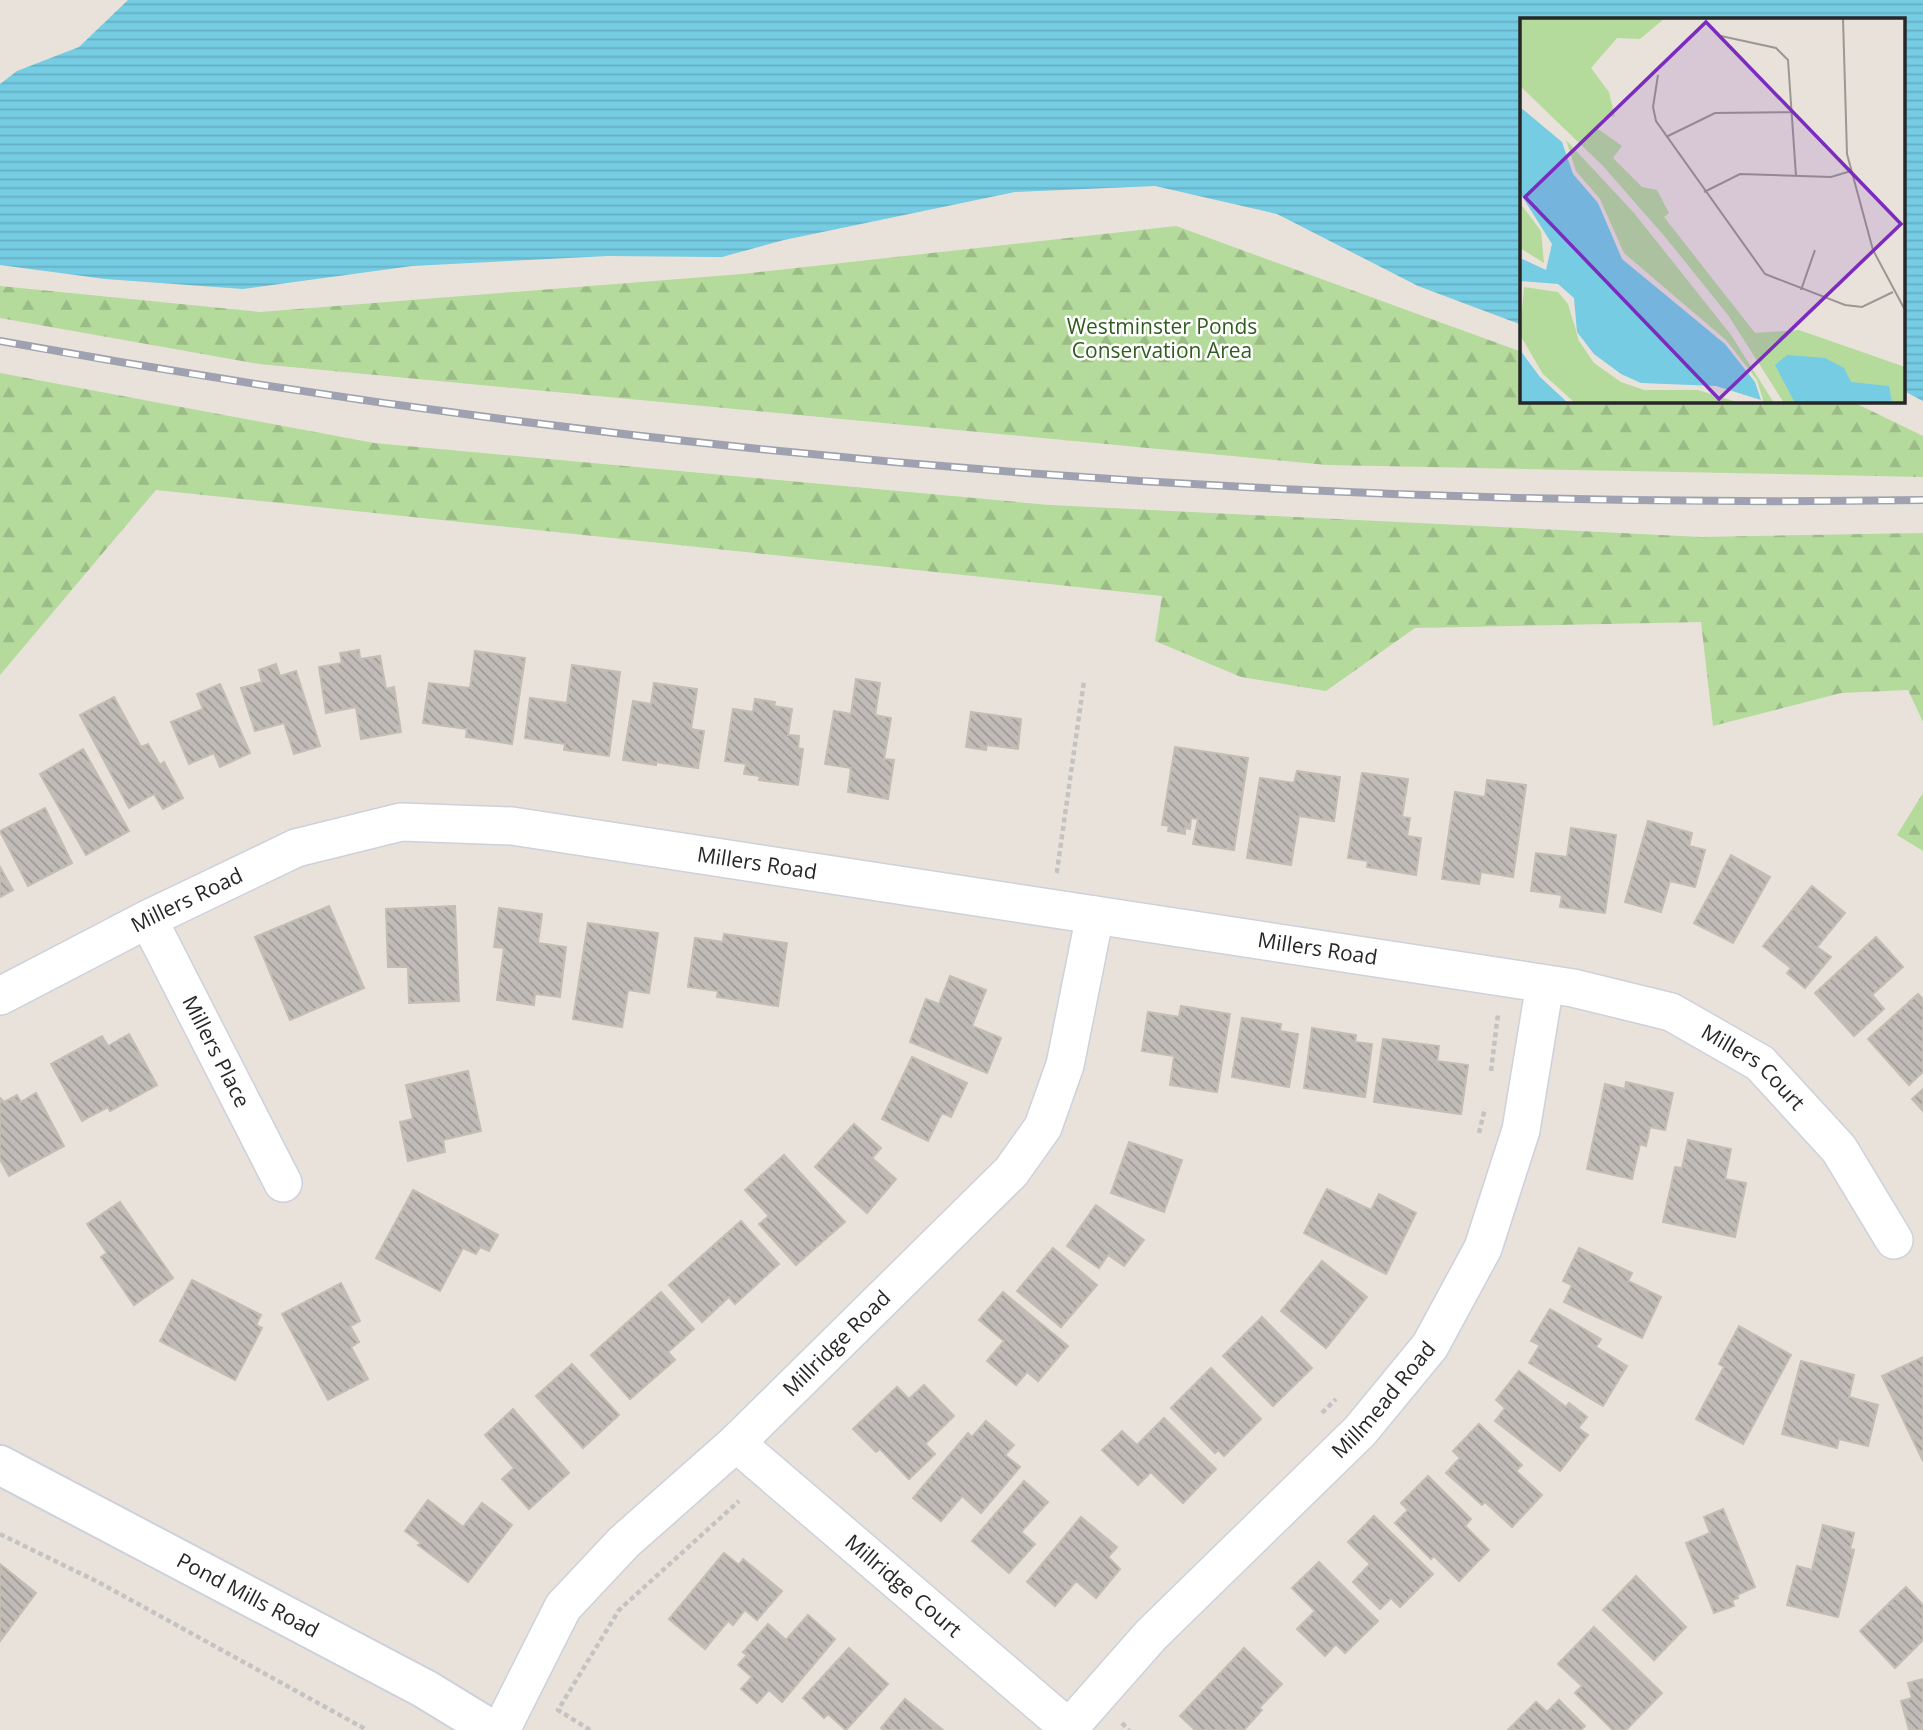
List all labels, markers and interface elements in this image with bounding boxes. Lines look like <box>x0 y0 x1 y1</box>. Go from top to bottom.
inset map <box>1520 18 1906 402</box>
park label: Westminster Ponds Conservation Area <box>1067 312 1257 364</box>
street label: Millers Road <box>695 839 819 885</box>
street label: Millers Road <box>126 861 247 938</box>
street label: Millers Road <box>1256 925 1379 971</box>
street label: Millers Place <box>176 990 257 1112</box>
street label: Millers Court <box>1696 1017 1811 1116</box>
street label: Millridge Road <box>776 1284 896 1402</box>
street label: Millmead Road <box>1325 1335 1441 1464</box>
street label: Millridge Court <box>840 1528 968 1643</box>
street label: Pond Mills Road <box>172 1546 324 1644</box>

